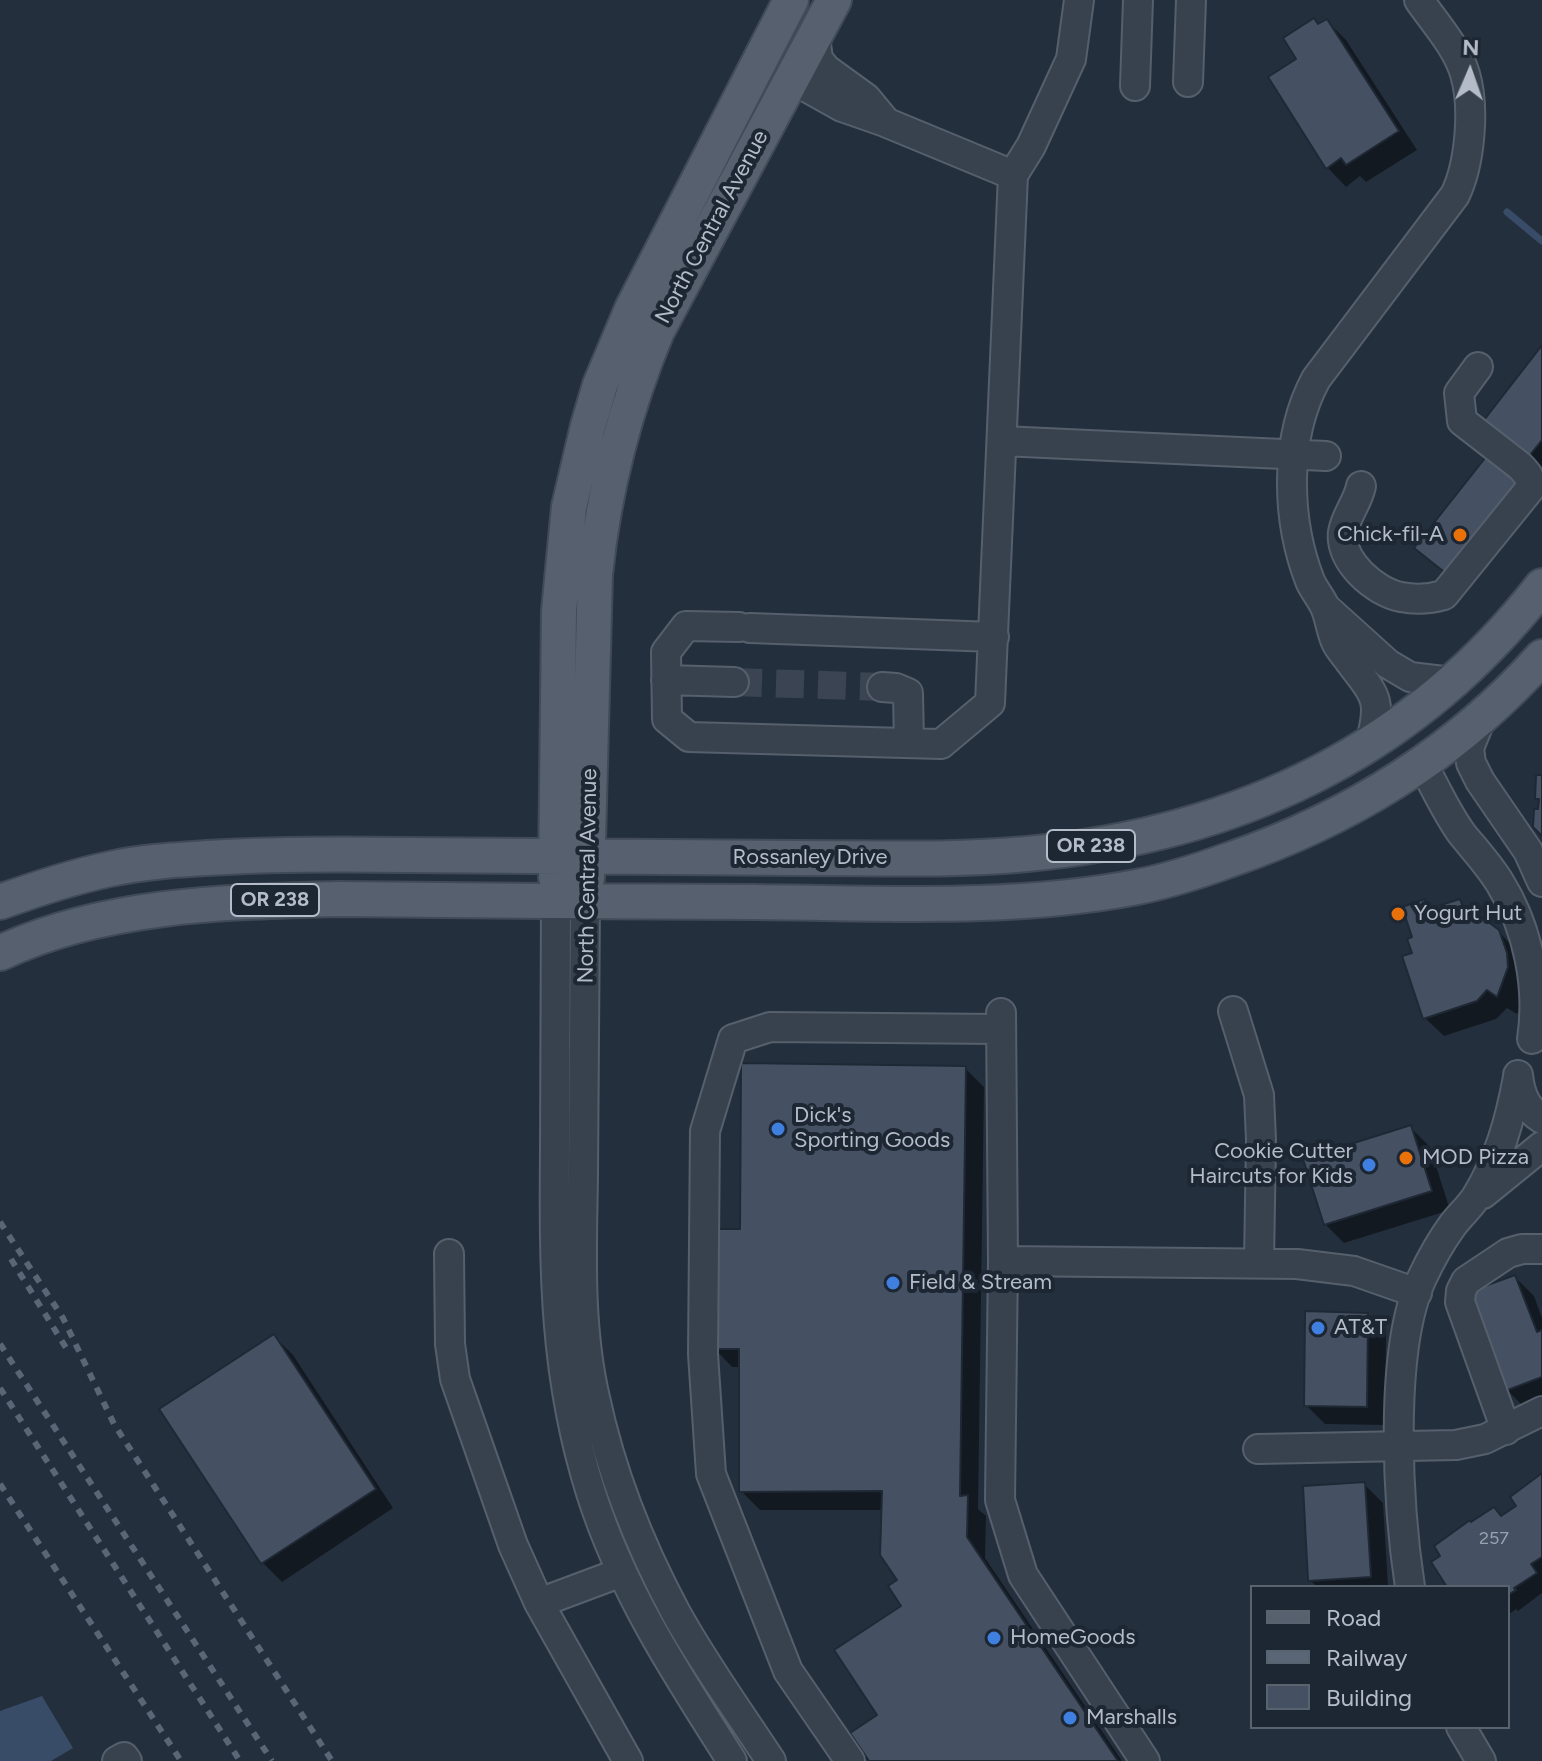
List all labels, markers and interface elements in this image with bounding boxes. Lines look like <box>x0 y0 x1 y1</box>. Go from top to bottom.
north arrow <box>1430 32 1510 112</box>
text: N <box>1462 34 1480 61</box>
street label: North Central Avenue <box>650 126 774 328</box>
place label: Chick-fil-A <box>1337 522 1444 548</box>
marker: Chick-fil-A <box>1451 526 1469 544</box>
street label: North Central Avenue <box>573 768 603 984</box>
road number: OR 238 <box>1047 830 1135 862</box>
street label: Rossanley Drive <box>733 845 887 871</box>
road number: OR 238 <box>231 884 319 916</box>
place label: Yogurt Hut <box>1414 901 1522 927</box>
marker: Yogurt Hut <box>1389 905 1407 923</box>
place label: Dick's Sporting Goods <box>794 1103 950 1154</box>
marker: Dick's Sporting Goods <box>769 1120 787 1138</box>
place label: Cookie Cutter Haircuts for Kids <box>1189 1139 1353 1190</box>
place label: MOD Pizza <box>1422 1145 1529 1171</box>
marker: MOD Pizza <box>1397 1149 1415 1167</box>
marker: Cookie Cutter Haircuts for Kids <box>1360 1156 1378 1174</box>
place label: Field & Stream <box>909 1270 1052 1296</box>
marker: Field & Stream <box>884 1274 902 1292</box>
place label: AT&T <box>1334 1315 1387 1341</box>
marker: AT&T <box>1309 1319 1327 1337</box>
house number: 257 <box>1479 1528 1509 1550</box>
legend <box>1250 1585 1510 1729</box>
text: Road <box>1326 1603 1381 1632</box>
place label: HomeGoods <box>1010 1625 1135 1651</box>
marker: HomeGoods <box>985 1629 1003 1647</box>
text: Railway <box>1326 1643 1407 1672</box>
text: Building <box>1326 1683 1412 1712</box>
place label: Marshalls <box>1086 1705 1177 1731</box>
marker: Marshalls <box>1061 1709 1079 1727</box>

